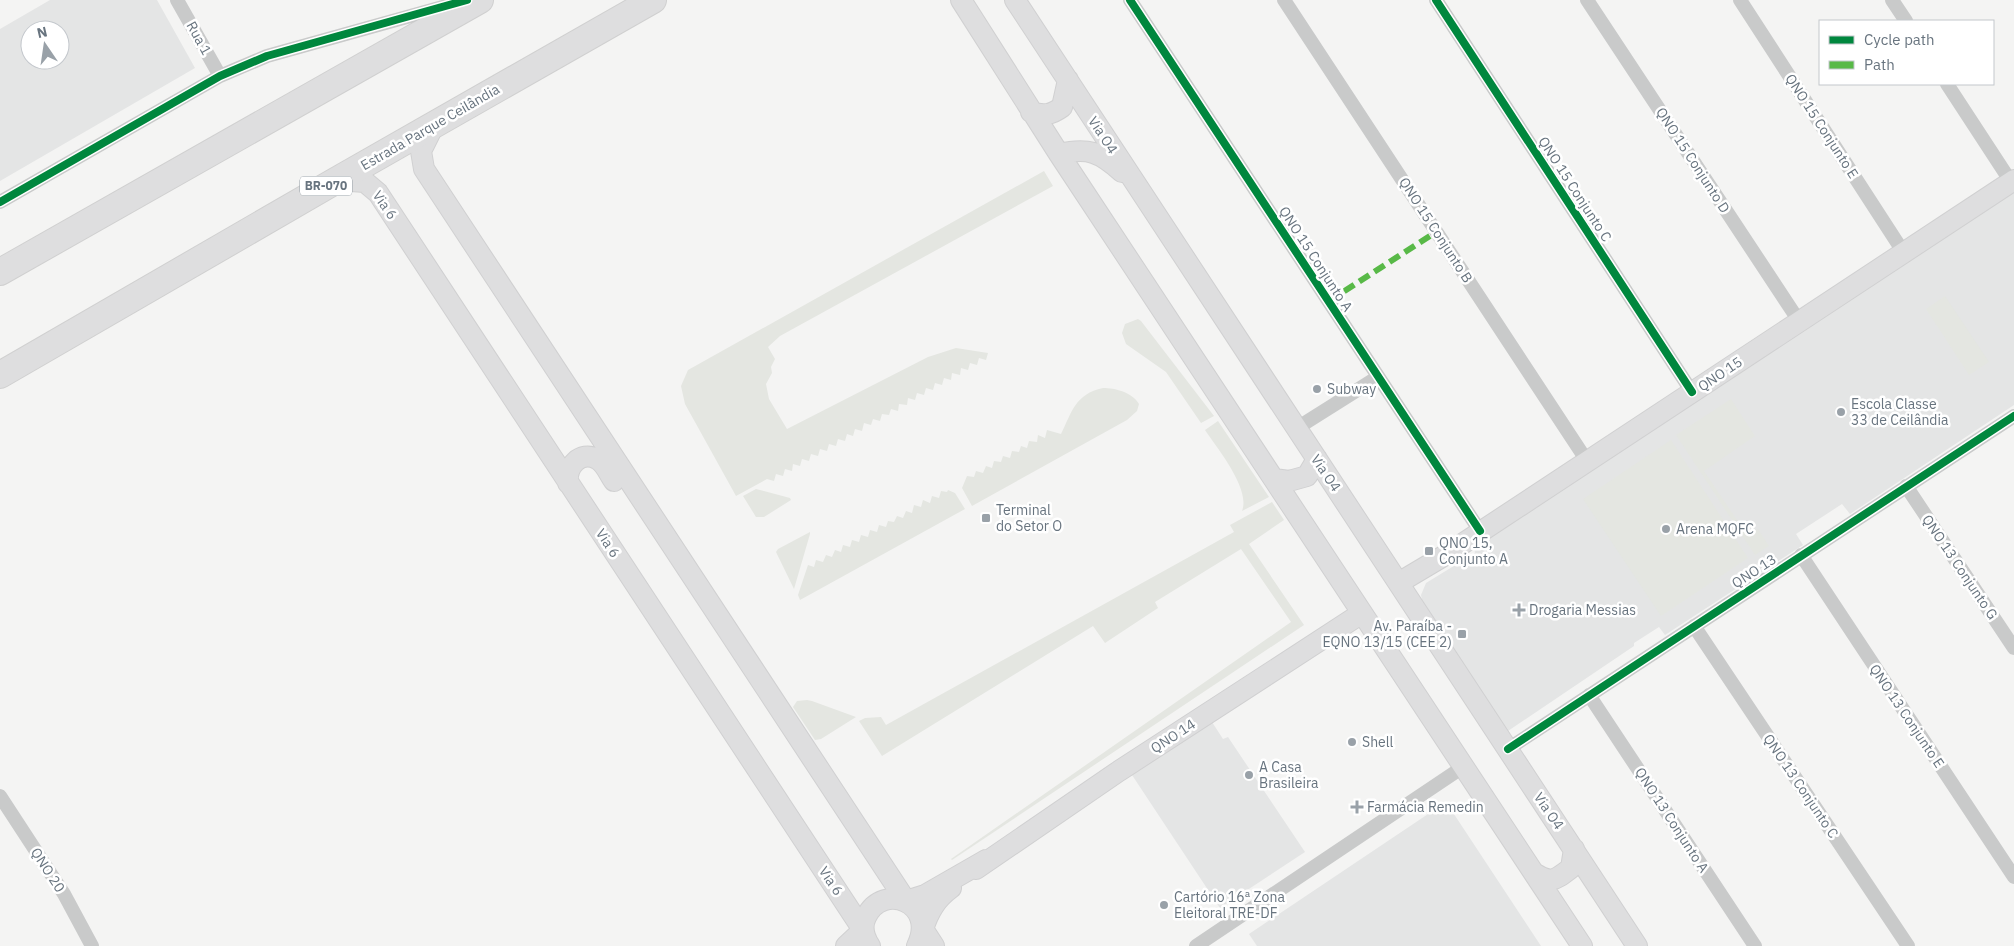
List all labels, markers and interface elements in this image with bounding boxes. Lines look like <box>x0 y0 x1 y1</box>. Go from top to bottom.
street label: Rua 1 <box>182 18 216 58</box>
north arrow <box>20 20 70 70</box>
legend <box>1819 20 1994 85</box>
text: N <box>35 22 49 42</box>
text: Cycle path <box>1864 30 1935 49</box>
text: Path <box>1864 55 1895 74</box>
street label: QNO 15 Conjunto E <box>1781 70 1863 182</box>
street label: Estrada Parque Ceilândia <box>357 80 503 174</box>
street label: QNO 15 Conjunto D <box>1652 104 1734 216</box>
street label: Via O4 <box>1084 113 1122 157</box>
street label: QNO 15 Conjunto C <box>1534 133 1616 245</box>
street label: QNO 15 Conjunto B <box>1395 174 1477 286</box>
road number: BR-070 <box>300 177 352 196</box>
street label: Via 6 <box>369 187 401 223</box>
street label: QNO 15 Conjunto A <box>1275 203 1357 315</box>
street label: QNO 15 <box>1694 353 1746 395</box>
place label: Subway <box>1327 380 1376 398</box>
marker: Subway <box>1311 383 1323 395</box>
place label: Escola Classe 33 de Ceilândia <box>1851 395 1949 429</box>
marker: Escola Classe 33 de Ceilândia <box>1835 406 1847 418</box>
street label: Via O4 <box>1307 451 1345 495</box>
place label: Terminal do Setor O <box>996 501 1062 535</box>
street label: QNO 13 Conjunto G <box>1918 511 2002 623</box>
marker: Terminal do Setor O <box>980 512 992 524</box>
place label: Arena MQFC <box>1676 520 1754 538</box>
marker: Arena MQFC <box>1660 523 1672 535</box>
street label: Via 6 <box>592 525 624 561</box>
place label: QNO 15, Conjunto A <box>1439 534 1508 568</box>
marker: QNO 15, Conjunto A <box>1423 545 1435 557</box>
street label: QNO 13 <box>1728 550 1780 592</box>
place label: Drogaria Messias <box>1529 601 1636 619</box>
marker: Drogaria Messias <box>1513 604 1525 616</box>
place label: Av. Paraíba - EQNO 13/15 (CEE 2) <box>1322 617 1452 651</box>
marker: Av. Paraíba - EQNO 13/15 (CEE 2) <box>1456 628 1468 640</box>
street label: QNO 13 Conjunto E <box>1866 661 1948 771</box>
street label: QNO 14 <box>1147 715 1199 757</box>
street label: QNO 13 Conjunto C <box>1760 731 1843 842</box>
place label: Shell <box>1362 733 1394 751</box>
marker: Shell <box>1346 736 1358 748</box>
place label: A Casa Brasileira <box>1259 758 1319 792</box>
street label: QNO 13 Conjunto A <box>1631 764 1713 876</box>
marker: A Casa Brasileira <box>1243 769 1255 781</box>
street label: Via O4 <box>1530 789 1568 833</box>
place label: Farmácia Remedin <box>1367 798 1484 816</box>
marker: Farmácia Remedin <box>1351 801 1363 813</box>
street label: QNO 20 <box>27 844 69 896</box>
street label: Via 6 <box>815 863 847 899</box>
place label: Cartório 16ª Zona Eleitoral TRE-DF <box>1174 888 1285 922</box>
marker: Cartório 16ª Zona Eleitoral TRE-DF <box>1158 899 1170 911</box>

